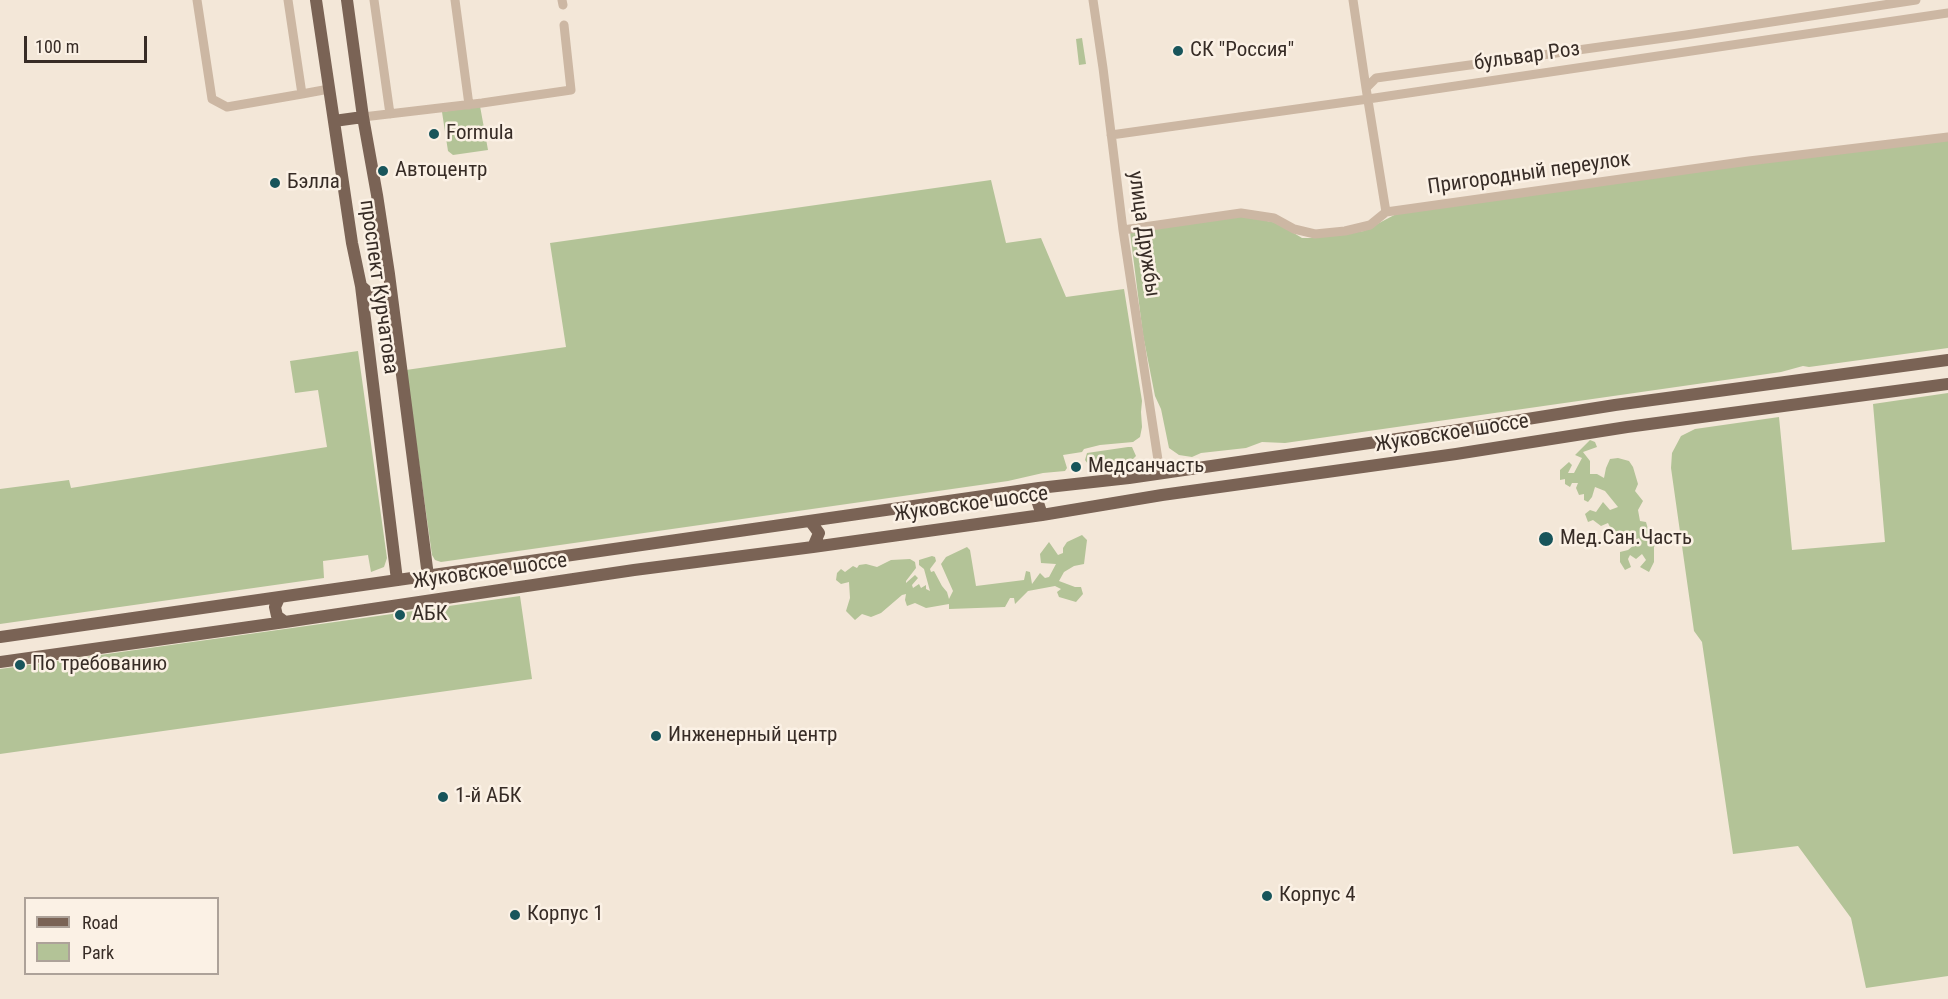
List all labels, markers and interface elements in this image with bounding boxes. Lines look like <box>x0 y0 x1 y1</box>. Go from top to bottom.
scale bar <box>27 24 150 62</box>
text: 100 m <box>35 36 79 57</box>
street label: бульвар Роз <box>1473 37 1581 77</box>
place label: СК "Россия" <box>1190 38 1294 64</box>
marker: СК "Россия" <box>1171 44 1185 58</box>
place label: Formula <box>446 121 514 147</box>
marker: Formula <box>427 127 441 141</box>
street label: Пригородный переулок <box>1426 147 1632 201</box>
place label: Автоцентр <box>395 158 487 184</box>
marker: Автоцентр <box>376 164 390 178</box>
street label: улица Дружбы <box>1122 169 1164 299</box>
place label: Бэлла <box>287 170 340 196</box>
marker: Бэлла <box>268 176 282 190</box>
street label: проспект Курчатова <box>353 198 403 376</box>
street label: Жуковское шоссе <box>1373 409 1531 459</box>
place label: Медсанчасть <box>1088 454 1204 480</box>
marker: Медсанчасть <box>1069 460 1083 474</box>
street label: Жуковское шоссе <box>892 482 1050 528</box>
place label: Мед.Сан.Часть <box>1560 526 1692 552</box>
marker: Мед.Сан.Часть <box>1537 530 1555 548</box>
street label: Жуковское шоссе <box>411 549 569 595</box>
place label: АБК <box>412 602 447 628</box>
marker: АБК <box>393 608 407 622</box>
place label: По требованию <box>32 652 167 678</box>
marker: По требованию <box>13 658 27 672</box>
place label: Инженерный центр <box>668 723 837 749</box>
marker: Инженерный центр <box>649 729 663 743</box>
place label: 1-й АБК <box>455 784 522 810</box>
marker: 1-й АБК <box>436 790 450 804</box>
place label: Корпус 4 <box>1279 883 1356 909</box>
marker: Корпус 4 <box>1260 889 1274 903</box>
legend <box>24 897 219 975</box>
place label: Корпус 1 <box>527 902 604 928</box>
marker: Корпус 1 <box>508 908 522 922</box>
text: Road <box>82 912 118 933</box>
text: Park <box>82 942 114 963</box>

